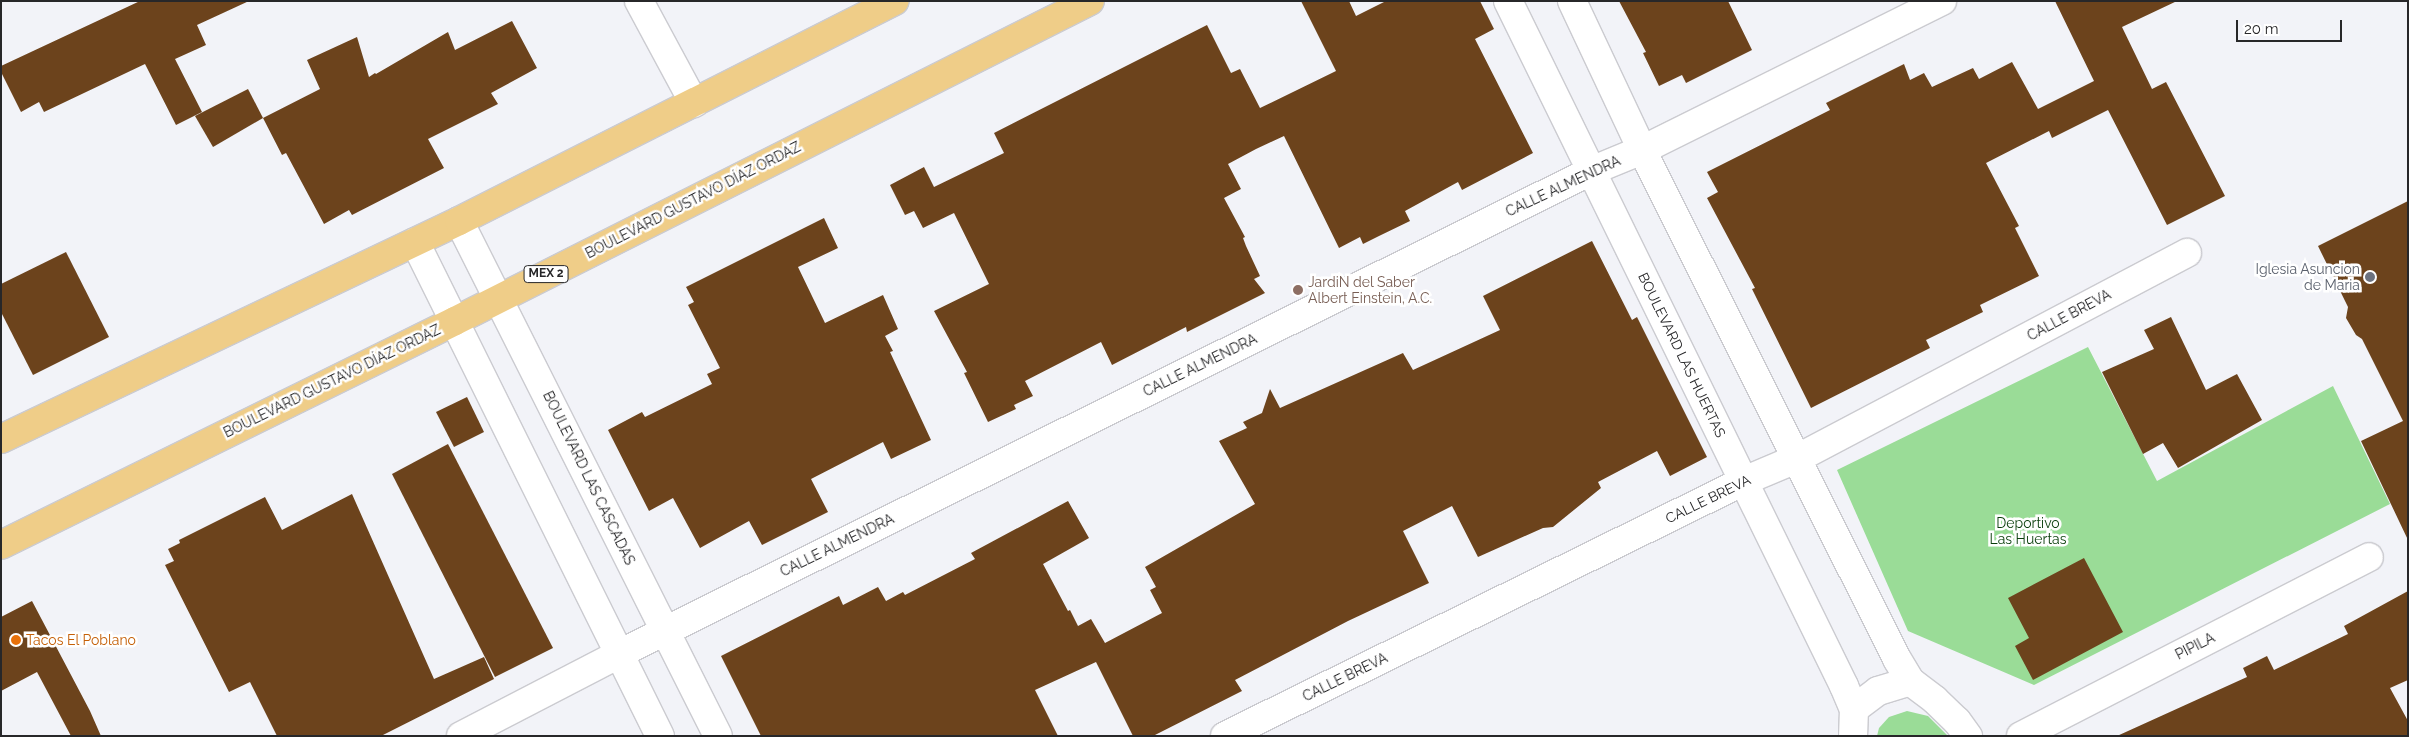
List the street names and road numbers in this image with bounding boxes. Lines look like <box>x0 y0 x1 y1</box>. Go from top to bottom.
street label: BOULEVARD GUSTAVO DÍAZ ORDAZ <box>583 138 803 262</box>
street label: CALLE ALMENDRA <box>1503 152 1623 220</box>
road number: MEX 2 <box>524 264 568 284</box>
street label: BOULEVARD LAS HUERTAS <box>1635 270 1729 440</box>
street label: CALLE BREVA <box>2024 286 2114 344</box>
street label: BOULEVARD GUSTAVO DÍAZ ORDAZ <box>221 321 443 441</box>
street label: CALLE ALMENDRA <box>1140 330 1260 400</box>
street label: BOULEVARD LAS CASCADAS <box>540 388 638 568</box>
street label: CALLE BREVA <box>1663 471 1753 527</box>
street label: CALLE ALMENDRA <box>777 510 897 580</box>
street label: PIPILA <box>2172 629 2218 663</box>
street label: CALLE BREVA <box>1300 649 1390 705</box>

